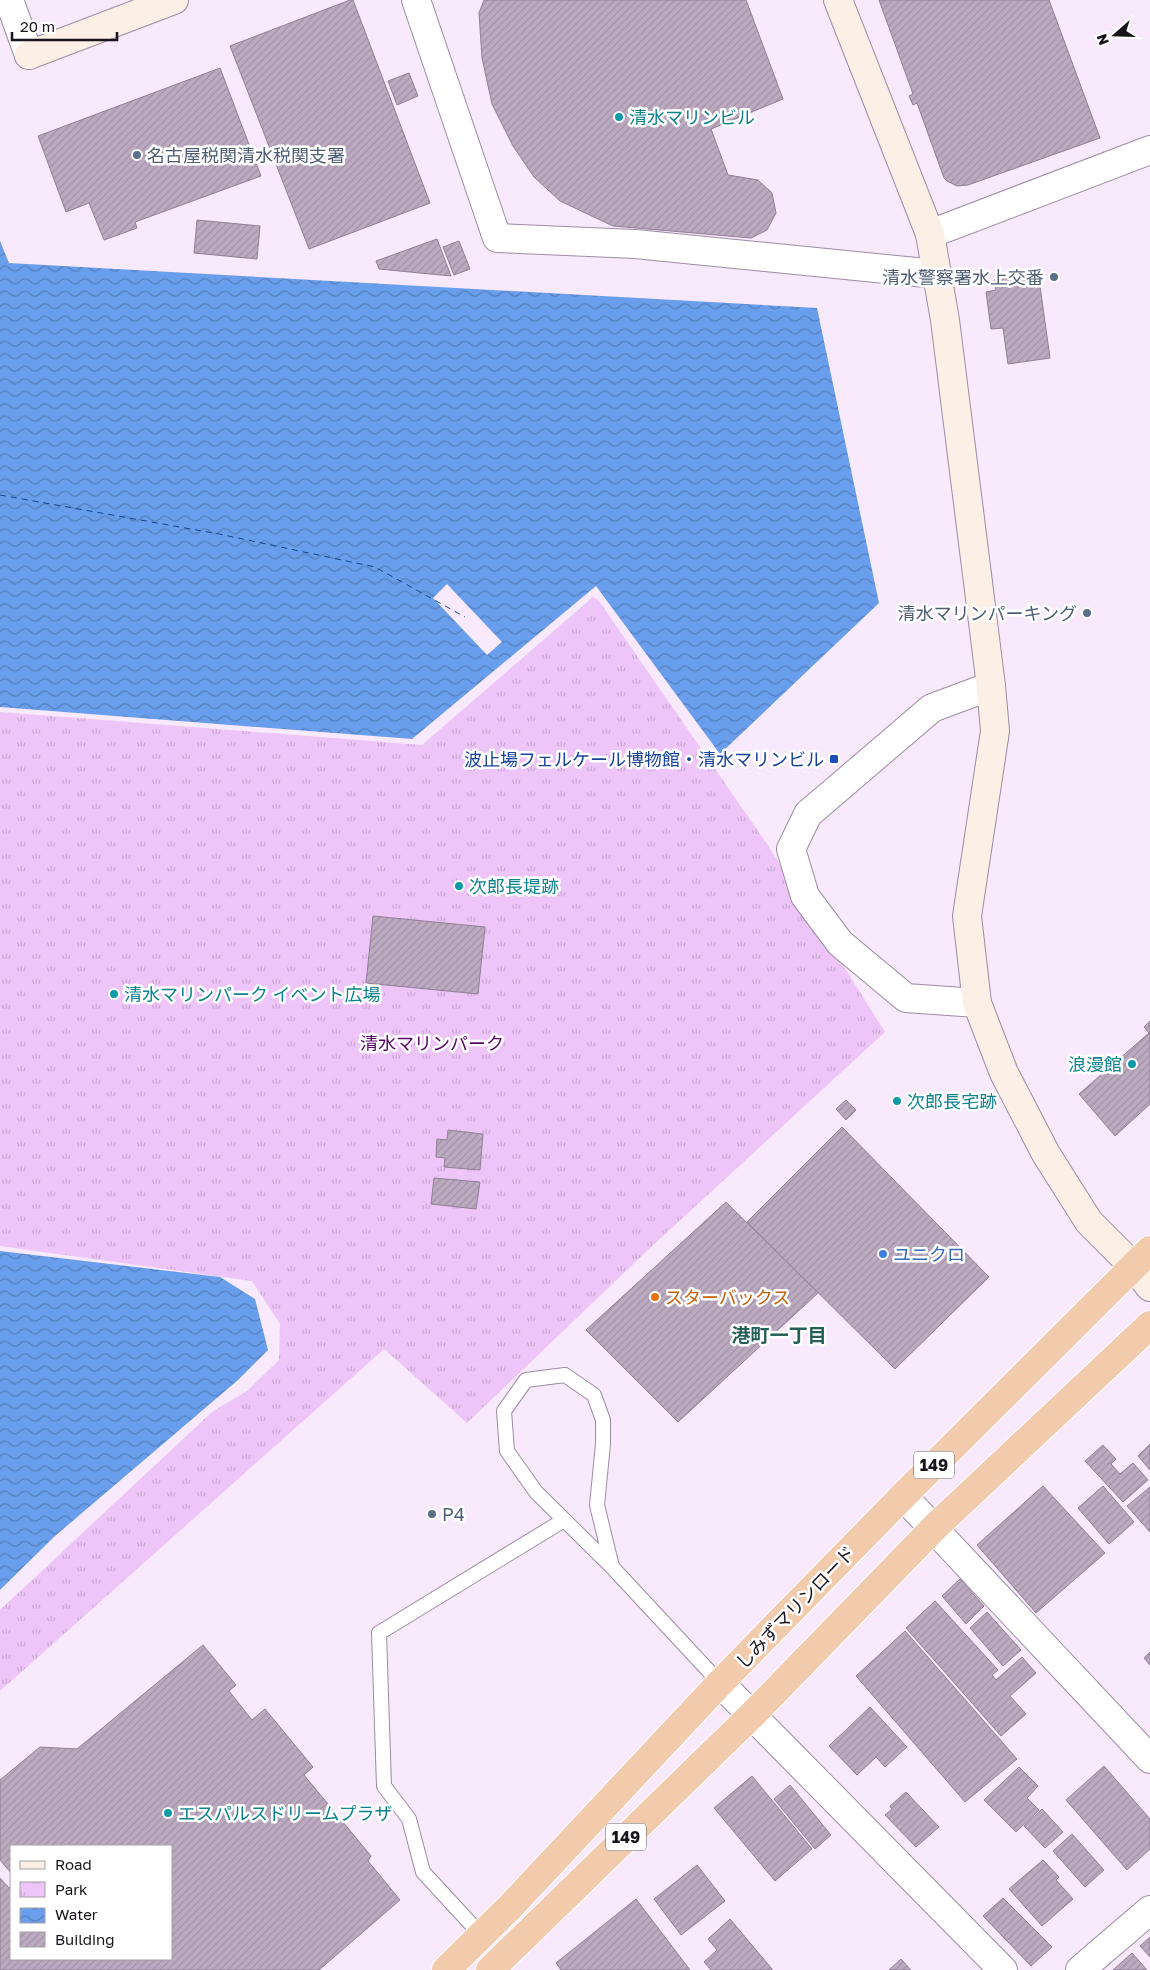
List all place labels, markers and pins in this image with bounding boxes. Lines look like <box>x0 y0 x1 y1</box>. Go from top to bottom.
place label: 清水マリンビル <box>629 106 755 128</box>
marker: 清水マリンビル <box>613 111 625 123</box>
place label: 名古屋税関清水税関支署 <box>147 144 345 166</box>
marker: 名古屋税関清水税関支署 <box>131 149 143 161</box>
place label: 清水警察署水上交番 <box>882 266 1044 288</box>
marker: 清水警察署水上交番 <box>1048 271 1060 283</box>
place label: 清水マリンパーキング <box>898 602 1077 624</box>
marker: 清水マリンパーキング <box>1081 607 1093 619</box>
place label: 波止場フェルケール博物館・清水マリンビル <box>464 748 824 770</box>
marker: 波止場フェルケール博物館・清水マリンビル <box>828 753 840 765</box>
place label: 次郎長堤跡 <box>469 875 559 897</box>
marker: 次郎長堤跡 <box>453 880 465 892</box>
place label: 清水マリンパーク イベント広場 <box>124 983 381 1005</box>
marker: 清水マリンパーク イベント広場 <box>108 988 120 1000</box>
place label: 浪漫館 <box>1068 1053 1122 1075</box>
marker: 浪漫館 <box>1126 1058 1138 1070</box>
place label: 次郎長宅跡 <box>907 1090 997 1112</box>
marker: 次郎長宅跡 <box>891 1095 903 1107</box>
place label: ユニクロ <box>893 1243 965 1265</box>
marker: ユニクロ <box>877 1248 889 1260</box>
place label: スターバックス <box>665 1286 790 1308</box>
marker: スターバックス <box>649 1291 661 1303</box>
place label: P4 <box>442 1503 465 1525</box>
marker: P4 <box>426 1508 438 1520</box>
place label: エスパルスドリームプラザ <box>178 1802 392 1824</box>
marker: エスパルスドリームプラザ <box>162 1807 174 1819</box>

